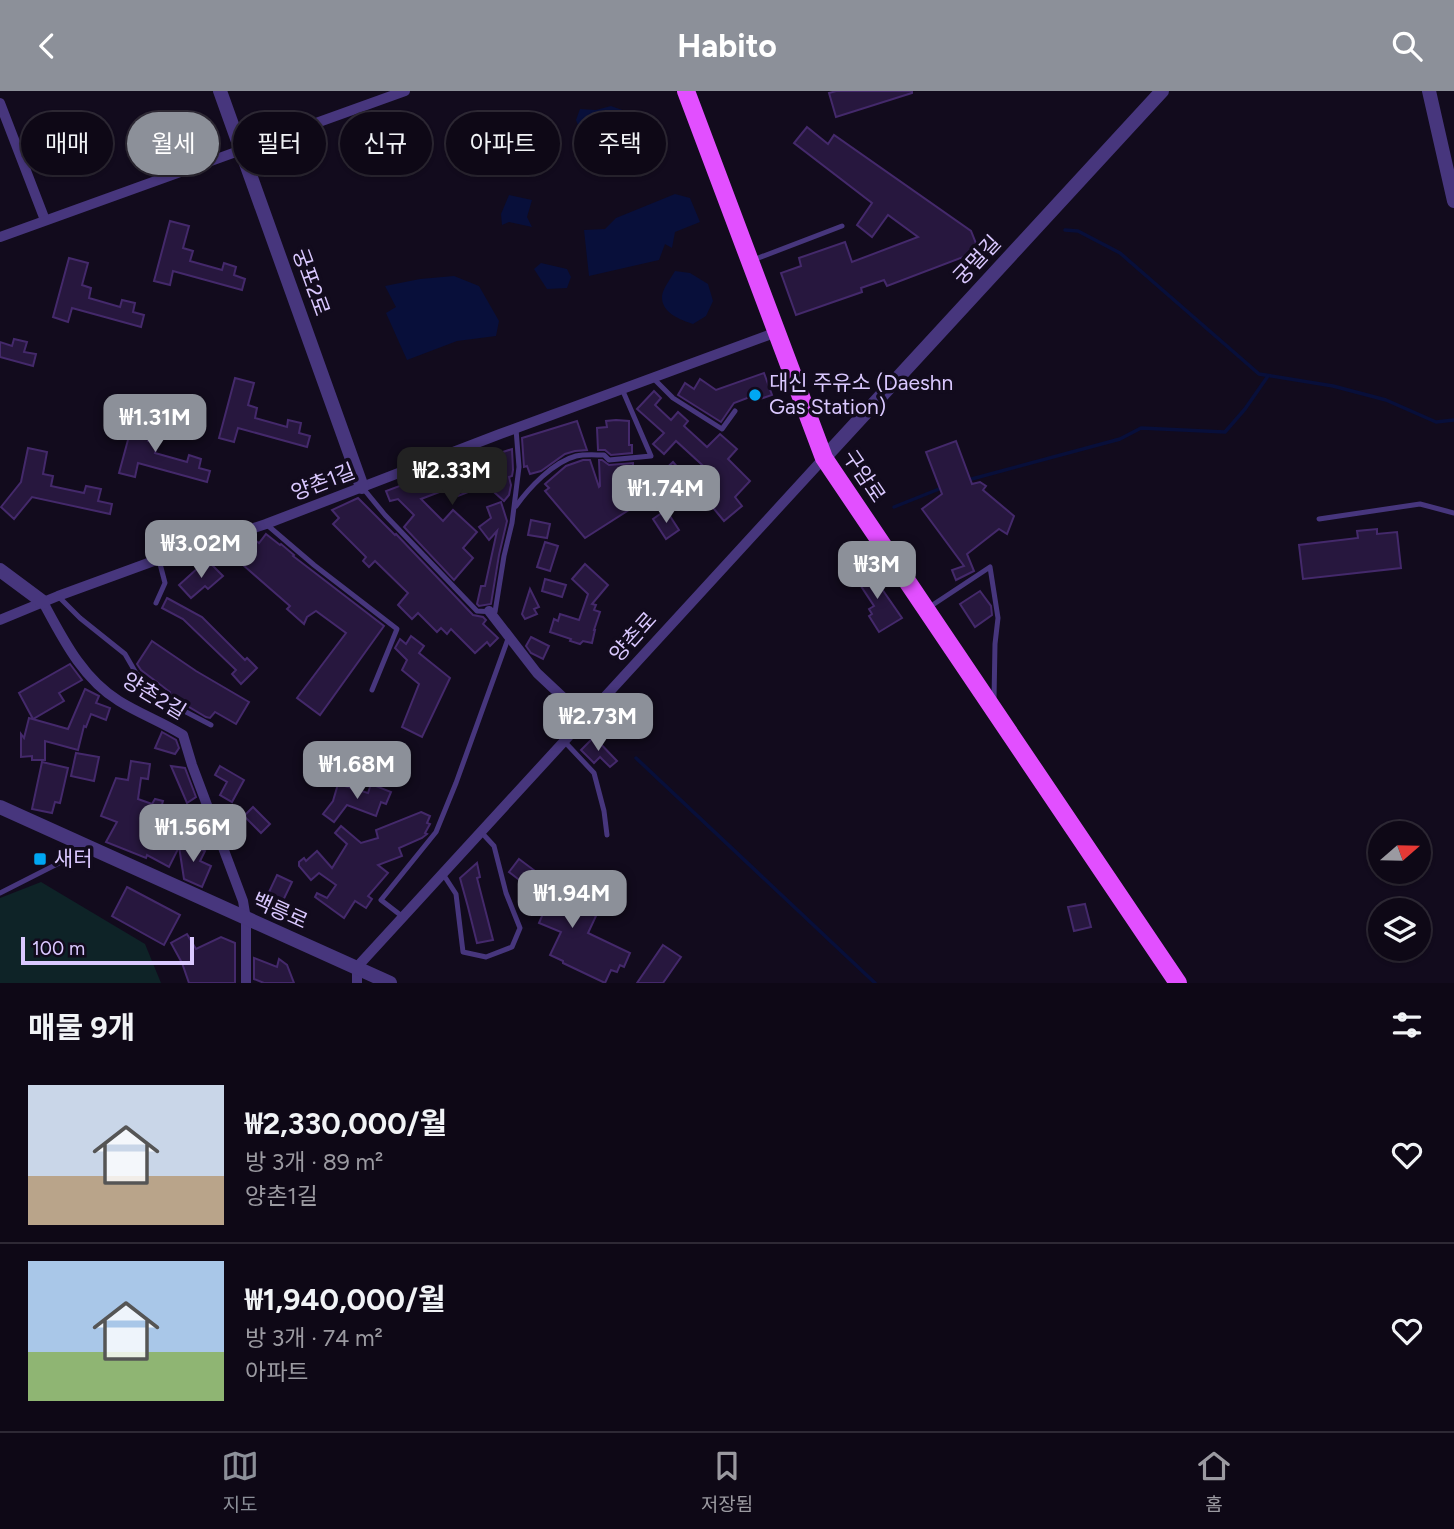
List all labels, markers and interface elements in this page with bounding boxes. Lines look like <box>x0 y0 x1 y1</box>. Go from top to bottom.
icon: back <box>28 27 66 65</box>
text: Habito <box>677 27 777 65</box>
icon: search <box>1388 27 1426 65</box>
chip: 매매 <box>21 112 113 175</box>
chip: 월세 <box>127 112 219 175</box>
chip: 필터 <box>233 112 326 175</box>
chip: 신규 <box>340 112 432 175</box>
chip: 아파트 <box>446 112 560 175</box>
chip: 주택 <box>574 112 666 175</box>
street label: 궁멀길 <box>948 230 1006 289</box>
street label: 궁포2로 <box>288 245 335 319</box>
place label: 대신 주유소 (Daeshn Gas Station) <box>769 370 953 419</box>
marker: 대신 주유소 (Daeshn Gas Station) <box>747 387 763 403</box>
pin: ₩1.31M <box>98 395 212 454</box>
text: ₩1.31M <box>119 403 191 431</box>
street label: 구암로 <box>838 445 891 507</box>
pin: ₩2.33M <box>395 447 509 507</box>
text: ₩2.33M <box>413 456 491 484</box>
street label: 양촌1길 <box>287 458 358 505</box>
pin: ₩1.74M <box>609 465 723 525</box>
text: ₩1.74M <box>628 474 704 502</box>
pin: ₩3.02M <box>144 521 258 580</box>
text: ₩3.02M <box>161 529 241 557</box>
pin: ₩3M <box>843 541 911 601</box>
text: ₩3M <box>854 550 900 578</box>
street label: 양촌로 <box>604 607 661 667</box>
street label: 양촌2길 <box>118 667 191 724</box>
pin: ₩2.73M <box>541 693 655 753</box>
text: ₩2.73M <box>559 702 637 730</box>
pin: ₩1.68M <box>300 741 414 801</box>
text: ₩1.68M <box>319 750 395 778</box>
pin: ₩1.56M <box>136 805 250 864</box>
text: ₩1.56M <box>155 813 231 841</box>
north arrow <box>1368 821 1432 884</box>
map controls <box>1368 821 1431 961</box>
place label: 새터 <box>54 846 93 871</box>
marker: 새터 <box>32 851 48 867</box>
pin: ₩1.94M <box>515 871 629 930</box>
text: ₩1.94M <box>534 879 610 907</box>
street label: 백릉로 <box>249 887 312 934</box>
button: layers <box>1368 898 1431 961</box>
scale bar <box>21 934 194 966</box>
text: 100 m <box>32 937 85 960</box>
icon: filters <box>1388 1006 1426 1044</box>
text: 매물 9개 <box>28 1009 135 1046</box>
text: ₩2,330,000/월 <box>245 1105 447 1142</box>
icon: home <box>84 1113 168 1197</box>
icon: heart <box>1388 1136 1426 1174</box>
text: 방 3개 · 89 m² <box>245 1148 383 1176</box>
text: 양촌1길 <box>245 1182 318 1210</box>
text: ₩1,940,000/월 <box>245 1281 446 1318</box>
icon: home <box>84 1289 168 1373</box>
icon: heart <box>1388 1312 1426 1350</box>
text: 방 3개 · 74 m² <box>245 1324 383 1352</box>
text: 아파트 <box>245 1358 308 1386</box>
tab: 지도 <box>221 1447 259 1516</box>
tab: 저장됨 <box>701 1447 753 1516</box>
tab: 홈 <box>1195 1447 1233 1516</box>

